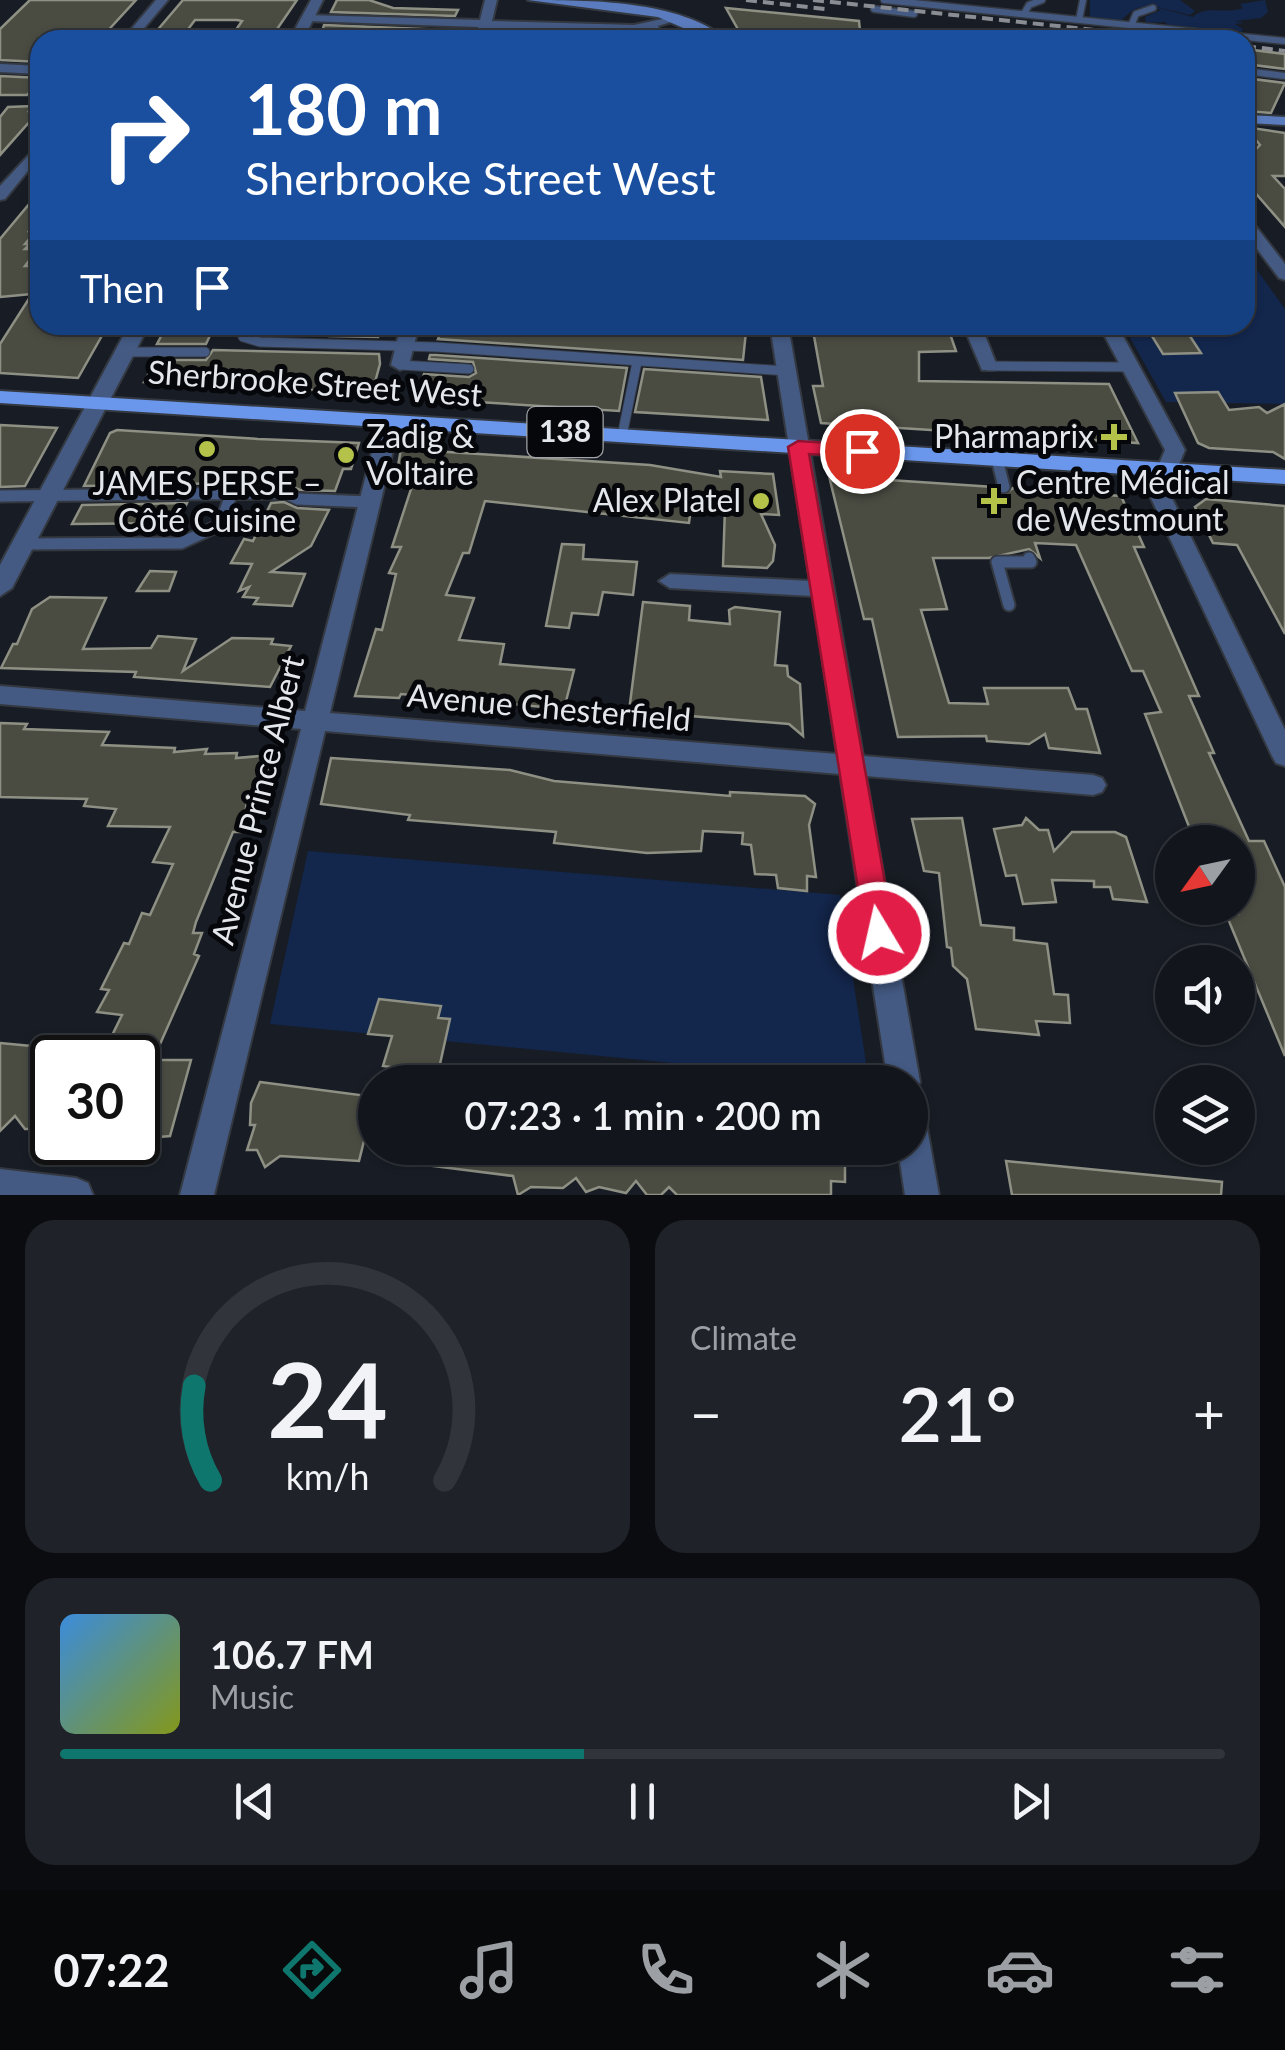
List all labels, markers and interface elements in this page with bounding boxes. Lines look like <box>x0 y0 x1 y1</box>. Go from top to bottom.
text: 180 m <box>245 66 442 150</box>
icon: right <box>80 70 210 200</box>
text: Sherbrooke Street West <box>245 151 716 205</box>
icon: arrive <box>185 260 240 315</box>
text: Then <box>80 265 165 311</box>
street label: Sherbrooke Street West <box>147 351 484 414</box>
road number: 138 <box>528 407 602 457</box>
pin <box>820 409 905 494</box>
place label: Zadig & Voltaire <box>366 416 474 492</box>
place label: Pharmaprix <box>934 416 1094 455</box>
icon: arrive <box>835 424 890 479</box>
marker: Pharmaprix <box>1103 426 1125 448</box>
marker: JAMES PERSE – Côté Cuisine <box>196 438 218 460</box>
marker: Zadig & Voltaire <box>335 444 357 466</box>
place label: Centre Médical de Westmount <box>1016 462 1230 538</box>
place label: JAMES PERSE – Côté Cuisine <box>93 463 321 539</box>
place label: Alex Platel <box>593 480 741 519</box>
marker: Centre Médical de Westmount <box>981 488 1007 514</box>
marker: Alex Platel <box>750 490 772 512</box>
street label: Avenue Prince Albert <box>202 651 311 948</box>
street label: Avenue Chesterfield <box>406 675 693 738</box>
north arrow <box>1155 825 1255 925</box>
map controls <box>1155 825 1255 1165</box>
position arrow <box>827 881 931 985</box>
button: sound <box>1155 945 1255 1045</box>
speed limit sign: 30 <box>30 1035 160 1165</box>
button: layers <box>1155 1065 1255 1165</box>
text: 07:23 · 1 min · 200 m <box>465 1092 821 1138</box>
text: Climate <box>690 1318 797 1357</box>
text: 24 <box>267 1335 388 1460</box>
text: 21° <box>898 1368 1017 1458</box>
text: − <box>690 1380 722 1446</box>
text: + <box>1193 1380 1225 1446</box>
text: km/h <box>286 1455 369 1498</box>
text: 106.7 FM <box>210 1631 374 1677</box>
text: Music <box>210 1677 294 1716</box>
icon: previous <box>227 1774 282 1829</box>
icon: pause <box>615 1774 670 1829</box>
icon: next <box>1003 1774 1058 1829</box>
icon: directions <box>277 1935 347 2005</box>
icon: music <box>454 1935 524 2005</box>
icon: phone <box>631 1935 701 2005</box>
icon: climate <box>808 1935 878 2005</box>
icon: car <box>985 1935 1055 2005</box>
icon: filters <box>1162 1935 1232 2005</box>
text: 07:22 <box>54 1943 170 1997</box>

